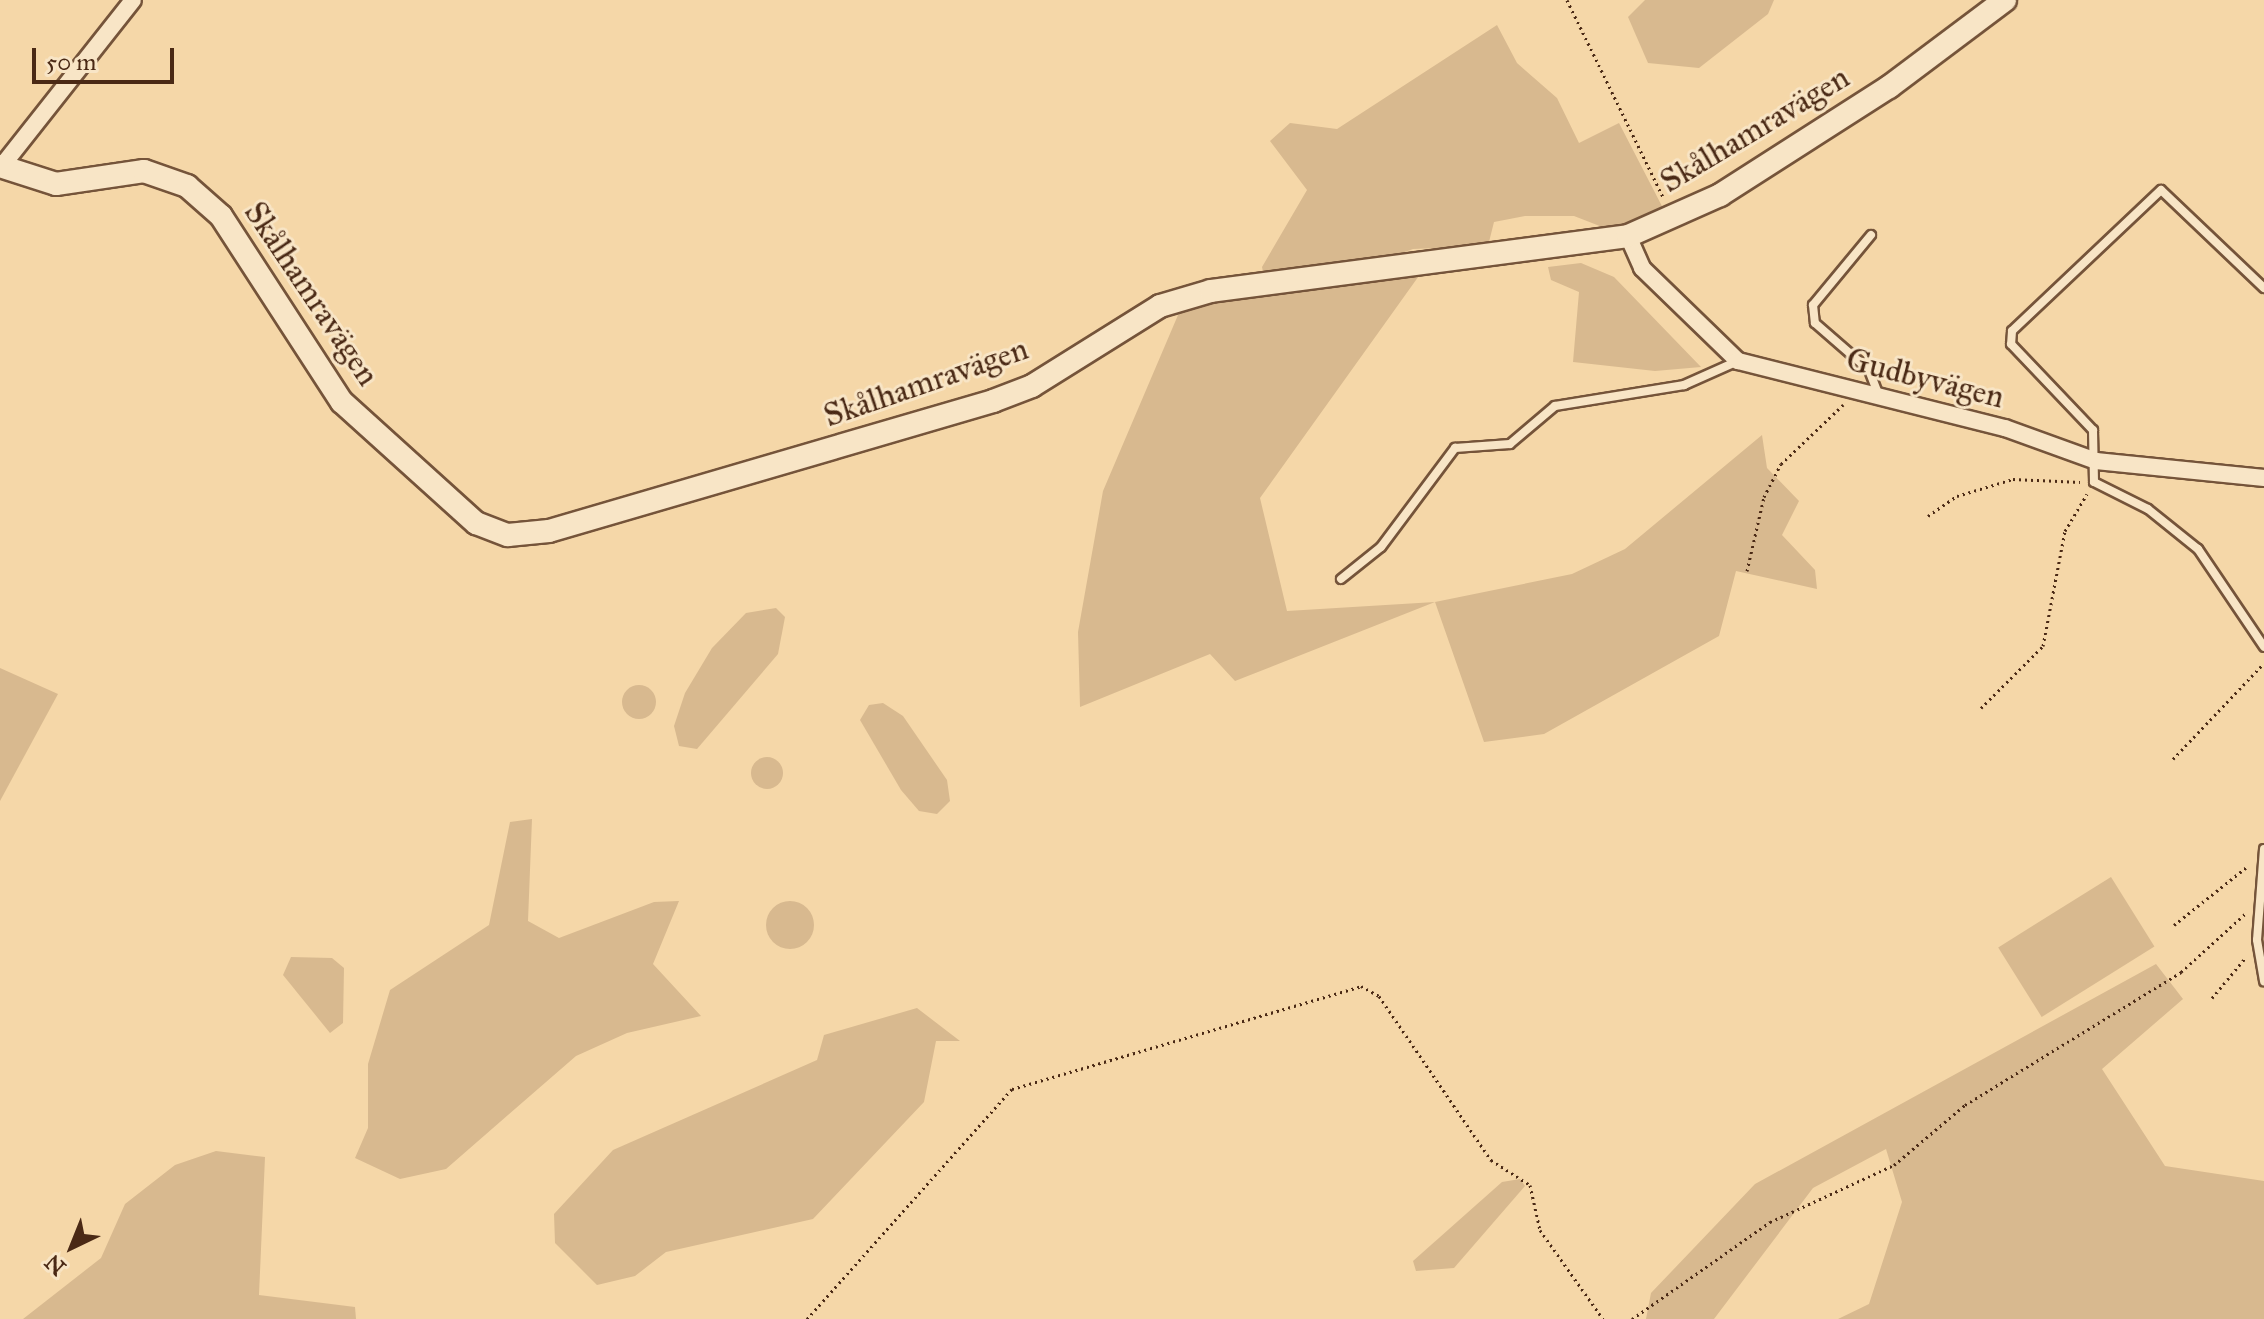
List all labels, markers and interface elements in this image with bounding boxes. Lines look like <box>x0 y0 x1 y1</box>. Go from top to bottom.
scale bar <box>36 32 178 82</box>
text: 50 m <box>46 47 96 77</box>
street label: Skålhamravägen <box>1654 59 1856 201</box>
street label: Skålhamravägen <box>235 195 387 393</box>
street label: Skålhamravägen <box>819 330 1033 436</box>
street label: Gudbyvägen <box>1842 341 2008 417</box>
north arrow <box>32 1207 112 1287</box>
text: N <box>39 1249 71 1281</box>

